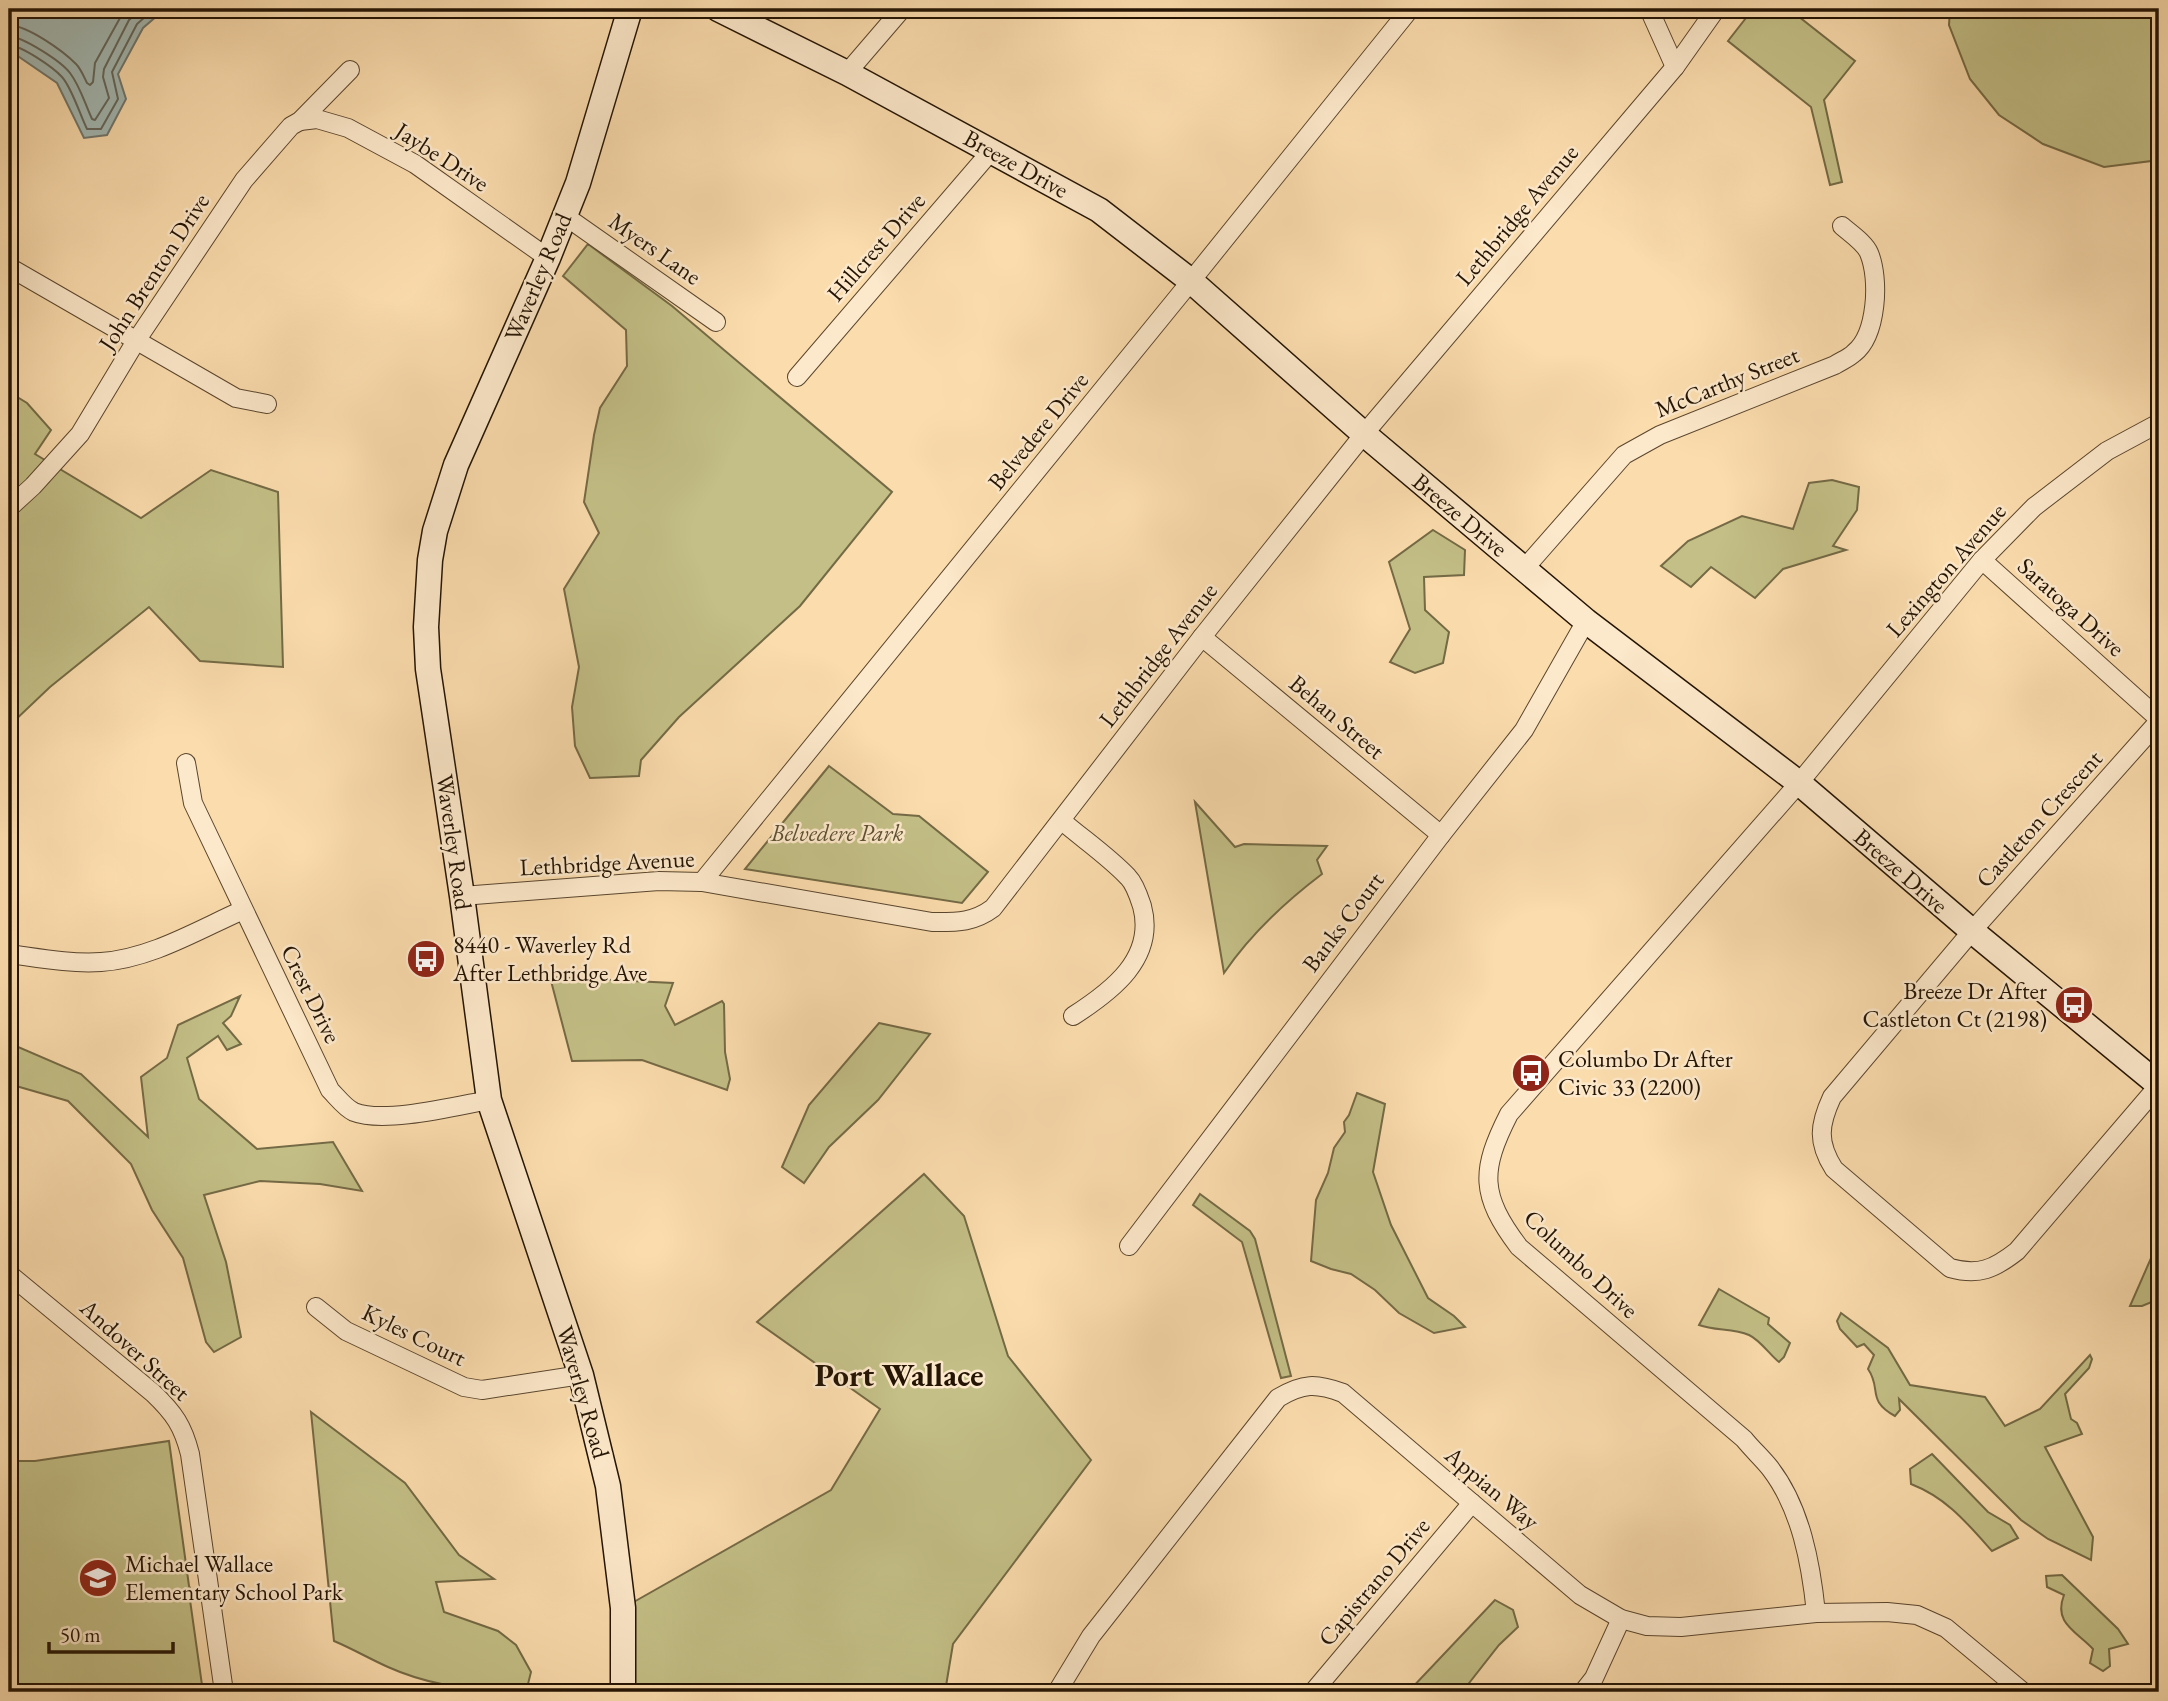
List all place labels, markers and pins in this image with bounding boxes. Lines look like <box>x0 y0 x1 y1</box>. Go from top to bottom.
place label: 8440 - Waverley Rd After Lethbridge Ave <box>452 929 647 988</box>
bus stop icon: 8440 - Waverley Rd After Lethbridge Ave <box>405 938 447 980</box>
place label: Breeze Dr After Castleton Ct (2198) <box>1863 975 2047 1034</box>
bus stop icon: Breeze Dr After Castleton Ct (2198) <box>2053 984 2095 1026</box>
place label: Columbo Dr After Civic 33 (2200) <box>1558 1043 1733 1102</box>
bus stop icon: Columbo Dr After Civic 33 (2200) <box>1510 1052 1552 1094</box>
place label: Michael Wallace Elementary School Park <box>125 1548 344 1607</box>
school or university icon: Michael Wallace Elementary School Park <box>77 1557 119 1599</box>

